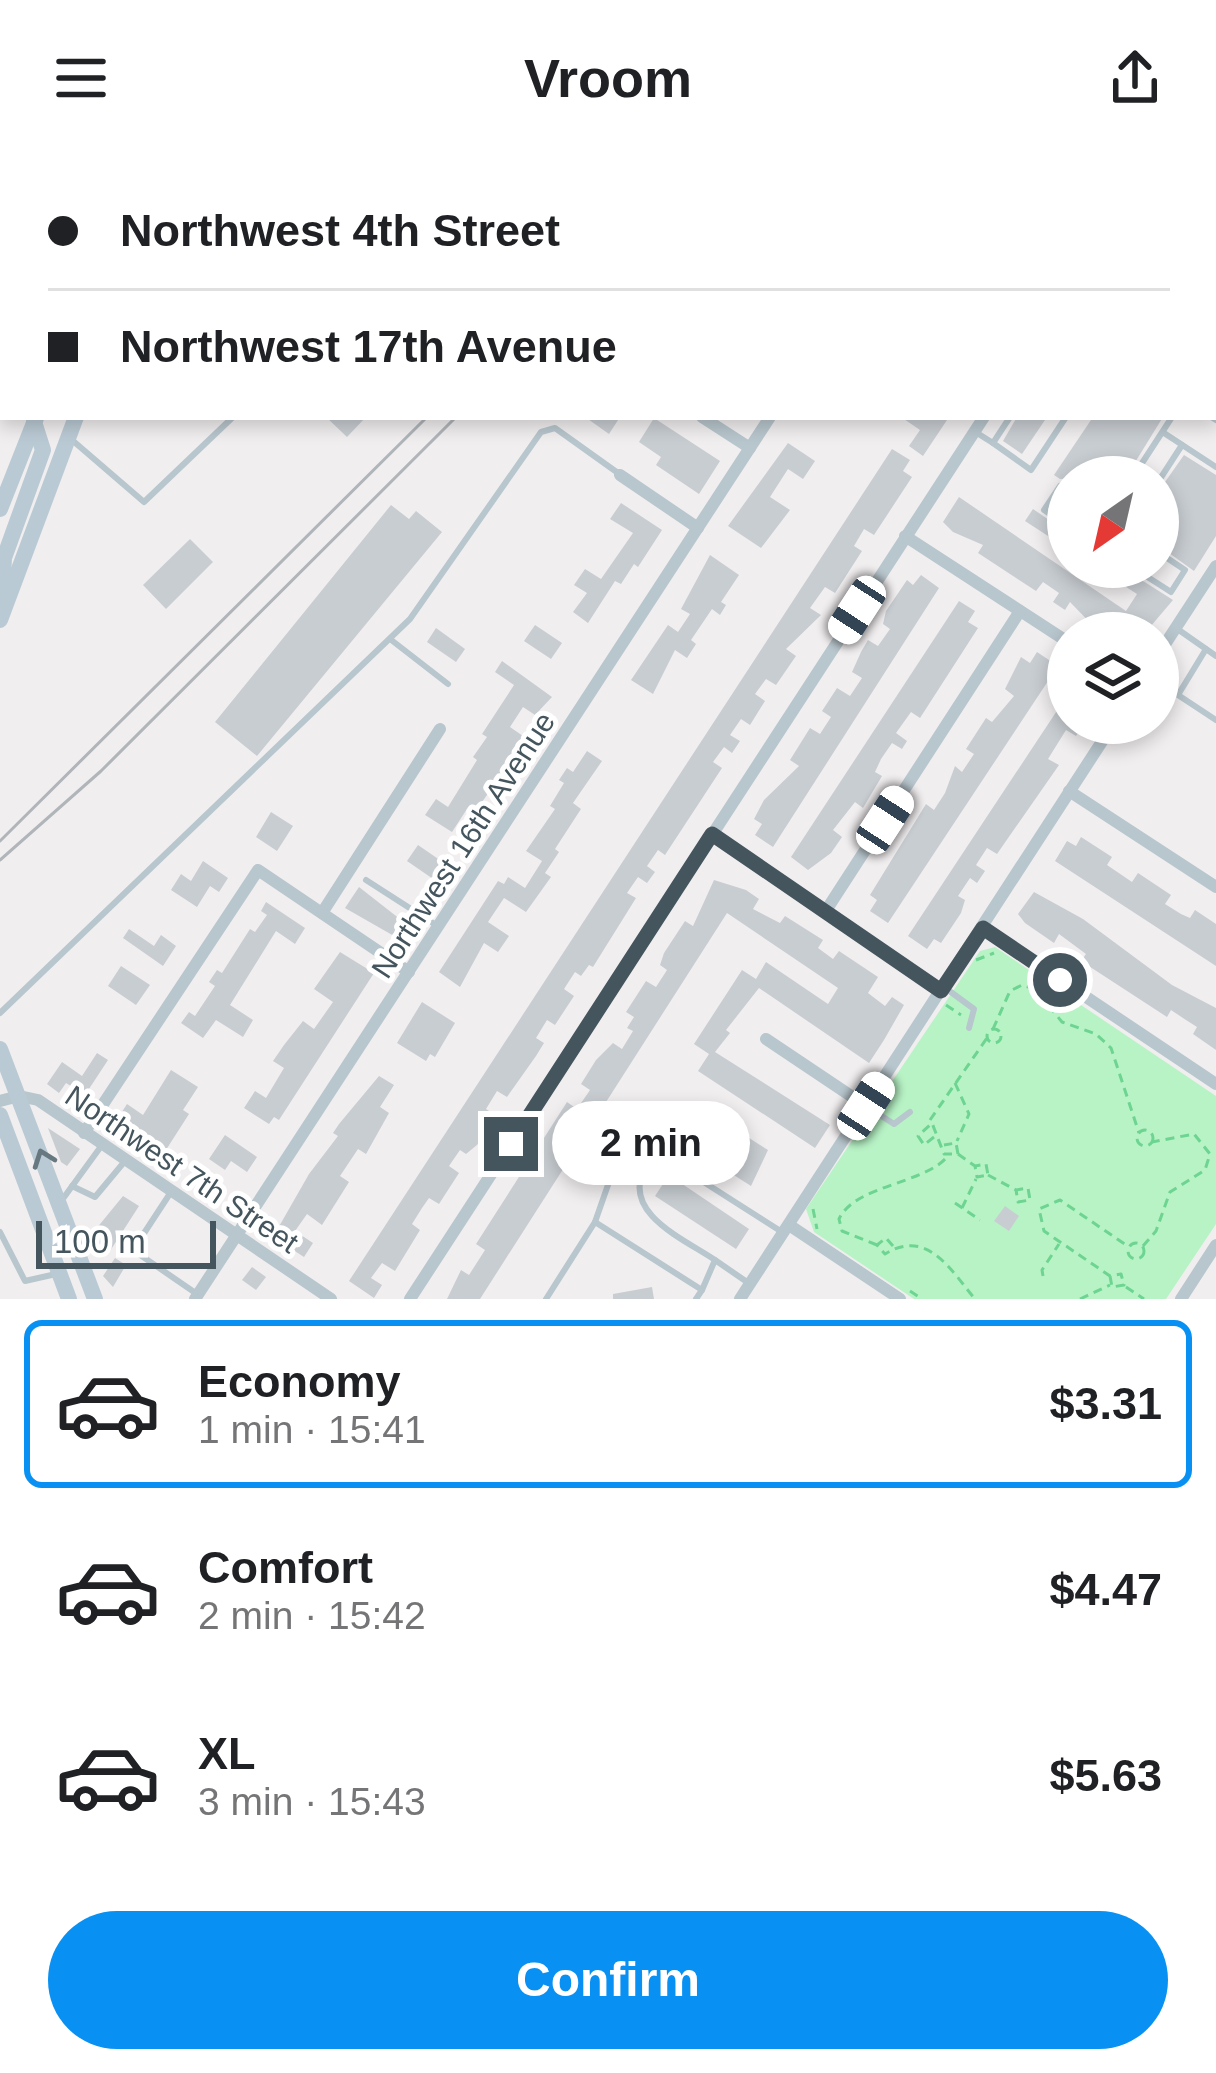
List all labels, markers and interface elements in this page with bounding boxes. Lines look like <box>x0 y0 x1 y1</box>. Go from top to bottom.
icon: menu <box>48 45 114 111</box>
icon: share <box>1102 45 1168 111</box>
text: Vroom <box>524 48 692 108</box>
text: Northwest 4th Street <box>120 205 560 256</box>
text: Northwest 17th Avenue <box>120 321 617 372</box>
north arrow <box>1047 456 1179 588</box>
map controls <box>1047 456 1179 744</box>
car <box>822 570 892 650</box>
button: layers <box>1047 612 1179 744</box>
street label: Northwest 16th Avenue <box>365 706 561 984</box>
car <box>850 780 920 860</box>
route start <box>1033 953 1087 1007</box>
car <box>831 1066 901 1146</box>
street label: Northwest 7th Street <box>59 1079 305 1260</box>
callout: 2 min <box>553 1102 751 1186</box>
route end <box>484 1117 538 1171</box>
text: 2 min <box>600 1121 702 1164</box>
one-way arrow <box>32 1149 57 1170</box>
scale bar <box>36 1215 216 1268</box>
text: 100 m <box>54 1223 146 1260</box>
icon: car <box>54 1350 162 1458</box>
text: Economy <box>198 1356 401 1407</box>
text: $3.31 <box>1049 1378 1162 1429</box>
text: 1 min · 15:41 <box>198 1408 426 1451</box>
icon: car <box>54 1536 162 1644</box>
text: Comfort <box>198 1542 373 1593</box>
text: $4.47 <box>1049 1564 1162 1615</box>
text: 2 min · 15:42 <box>198 1594 426 1637</box>
icon: car <box>54 1722 162 1830</box>
text: XL <box>198 1728 256 1779</box>
text: $5.63 <box>1049 1750 1162 1801</box>
text: 3 min · 15:43 <box>198 1780 426 1823</box>
button: Confirm <box>48 1911 1168 2049</box>

